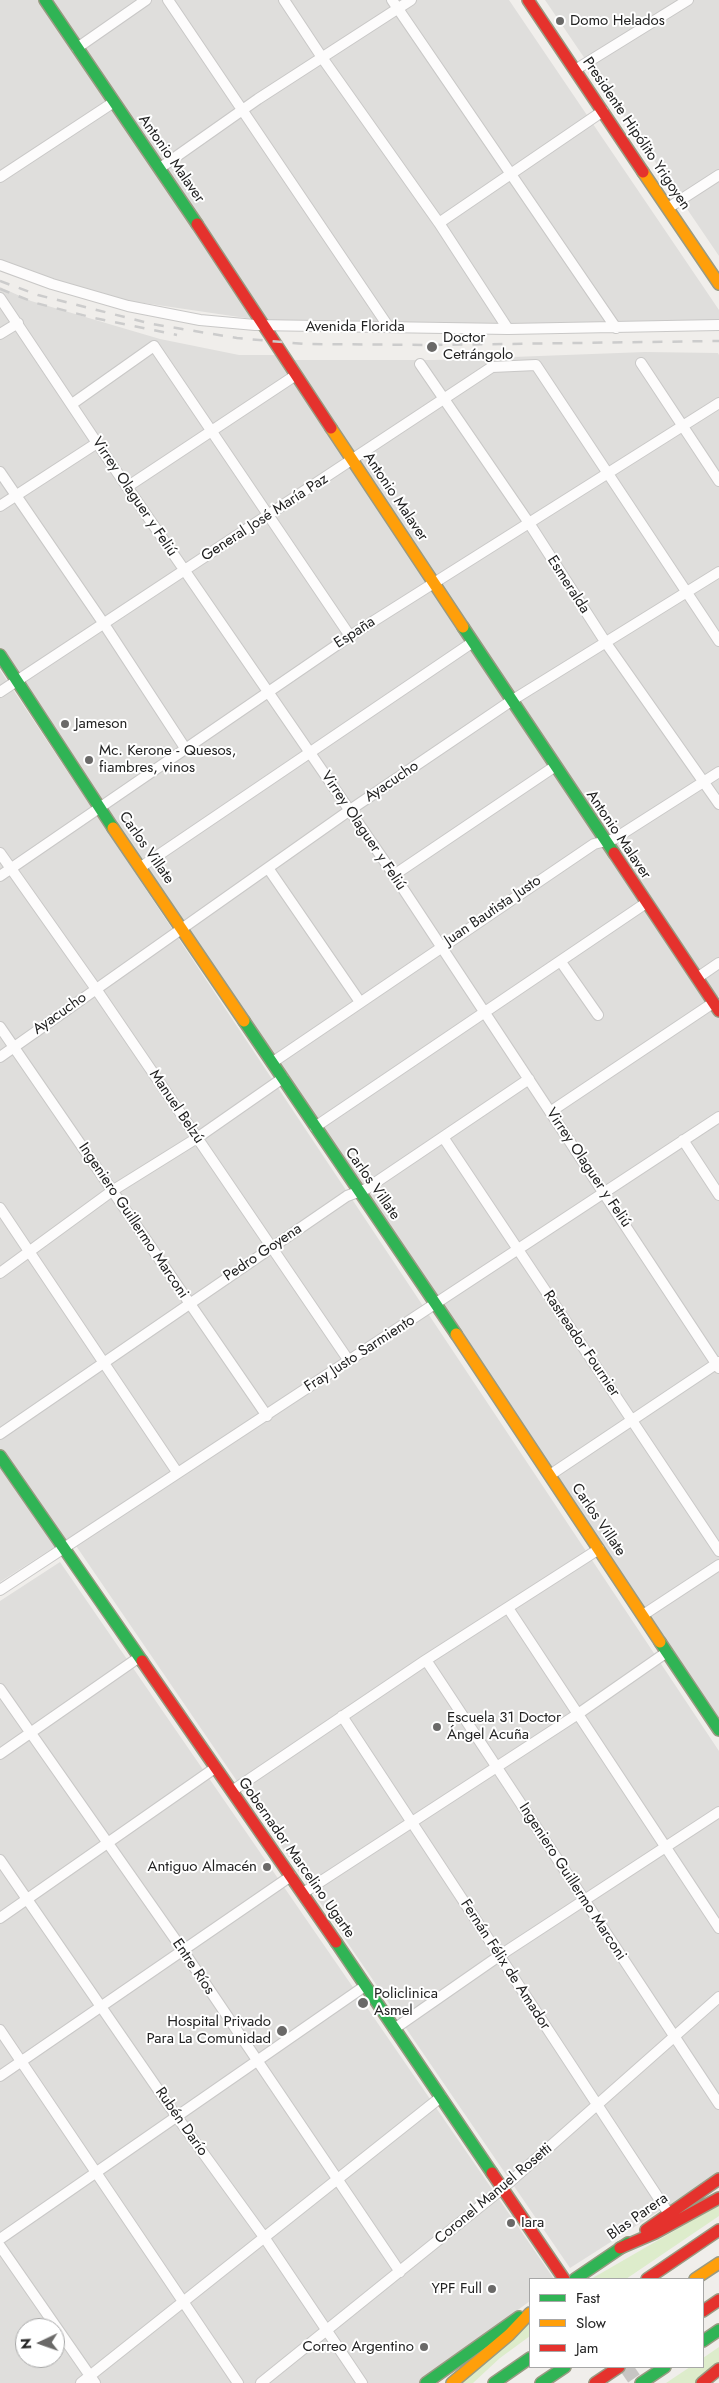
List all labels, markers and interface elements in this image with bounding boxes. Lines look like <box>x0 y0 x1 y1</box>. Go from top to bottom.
place label: Domo Helados <box>570 12 665 30</box>
marker: Domo Helados <box>554 15 566 27</box>
street label: Presidente Hipólito Yrigoyen <box>578 54 694 214</box>
street label: Antonio Malaver <box>134 112 208 206</box>
street label: Avenida Florida <box>305 318 405 336</box>
place label: Doctor Cetrángolo <box>443 329 513 364</box>
marker: Doctor Cetrángolo <box>425 340 439 354</box>
street label: Virrey Olaguer y Feliú <box>87 434 181 560</box>
street label: Antonio Malaver <box>359 449 431 545</box>
street label: General José María Paz <box>198 470 332 566</box>
street label: Esmeralda <box>543 553 593 617</box>
street label: España <box>331 613 379 653</box>
place label: Jameson <box>75 715 127 733</box>
marker: Jameson <box>59 718 71 730</box>
place label: Mc. Kerone - Quesos, fiambres, vinos <box>99 742 236 777</box>
marker: Mc. Kerone - Quesos, fiambres, vinos <box>83 754 95 766</box>
street label: Ayacucho <box>362 757 422 807</box>
street label: Virrey Olaguer y Feliú <box>316 768 410 894</box>
street label: Antonio Malaver <box>582 787 654 883</box>
street label: Carlos Villate <box>115 808 177 888</box>
street label: Juan Bautista Justo <box>441 872 545 950</box>
street label: Ayacucho <box>30 989 90 1039</box>
street label: Manuel Belzú <box>145 1067 207 1147</box>
street label: Virrey Olaguer y Feliú <box>541 1105 635 1231</box>
street label: Ingeniero Guillermo Marconi <box>74 1140 192 1302</box>
street label: Carlos Villate <box>341 1144 403 1224</box>
street label: Pedro Goyena <box>220 1220 306 1286</box>
street label: Rastreador Fournier <box>539 1287 623 1401</box>
street label: Fray Justo Sarmiento <box>301 1312 419 1396</box>
street label: Carlos Villate <box>567 1480 629 1560</box>
place label: Escuela 31 Doctor Ángel Acuña <box>447 1709 561 1744</box>
marker: Escuela 31 Doctor Ángel Acuña <box>431 1721 443 1733</box>
street label: Gobernador Marcelino Ugarte <box>234 1774 358 1942</box>
street label: Ingeniero Guillermo Marconi <box>514 1800 630 1964</box>
place label: Antiguo Almacén <box>148 1858 257 1876</box>
marker: Antiguo Almacén <box>261 1861 273 1873</box>
street label: Fernán Félix de Amador <box>456 1896 554 2034</box>
street label: Entre Ríos <box>168 1936 218 1998</box>
place label: Policlinica Asmel <box>374 1985 438 2020</box>
marker: Policlinica Asmel <box>356 1996 370 2010</box>
place label: Hospital Privado Para La Comunidad <box>147 2013 271 2048</box>
marker: Hospital Privado Para La Comunidad <box>275 2024 289 2038</box>
street label: Rubén Darío <box>151 2084 211 2160</box>
street label: Coronel Manuel Rosetti <box>432 2140 556 2248</box>
street label: Blas Parera <box>604 2190 672 2244</box>
place label: Iara <box>521 2214 544 2232</box>
marker: Iara <box>505 2217 517 2229</box>
legend <box>529 2278 704 2368</box>
place label: YPF Full <box>431 2280 482 2298</box>
marker: YPF Full <box>486 2283 498 2295</box>
text: Fast <box>576 2287 600 2309</box>
text: Slow <box>576 2312 606 2334</box>
north arrow <box>15 2318 65 2368</box>
text: Jam <box>576 2337 599 2359</box>
text: N <box>16 2338 36 2350</box>
place label: Correo Argentino <box>303 2338 414 2356</box>
marker: Correo Argentino <box>418 2341 430 2353</box>

